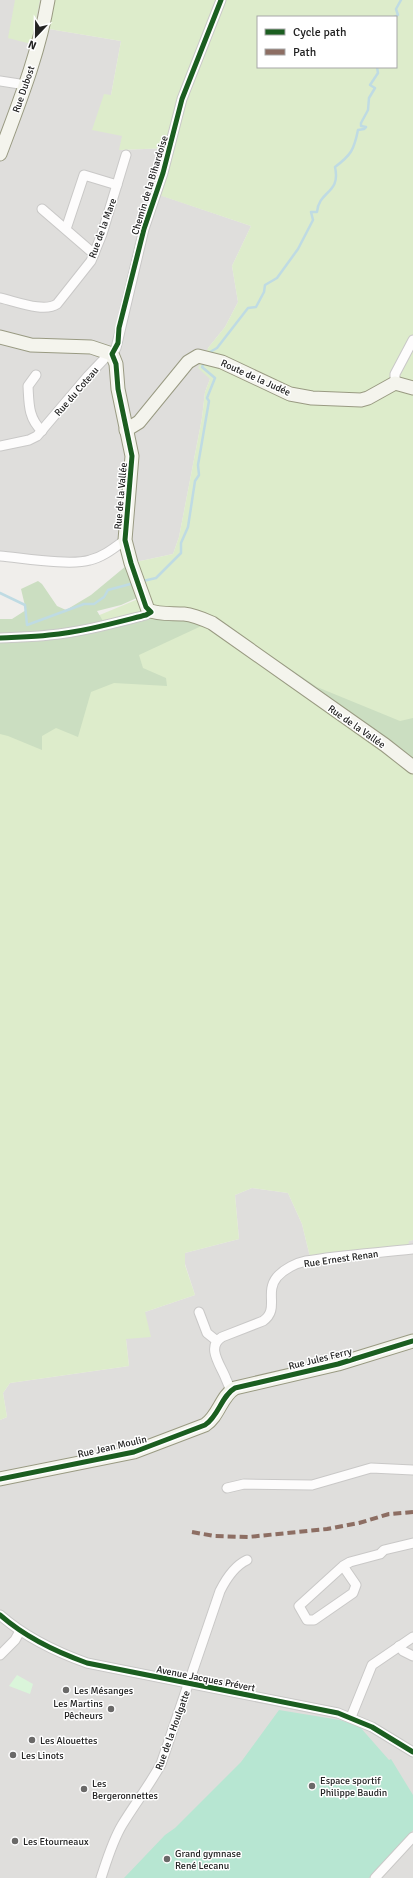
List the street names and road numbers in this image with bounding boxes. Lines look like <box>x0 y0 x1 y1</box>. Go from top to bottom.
street label: Rue Dubost <box>10 64 38 114</box>
street label: Chemin de la Bihardoise <box>129 134 171 236</box>
street label: Rue de la Mare <box>87 197 119 260</box>
street label: Route de la Judée <box>219 357 292 399</box>
street label: Rue du Coteau <box>52 365 101 419</box>
street label: Rue de la Vallée <box>112 462 130 530</box>
street label: Rue de la Vallée <box>325 703 387 751</box>
street label: Rue Ernest Renan <box>303 1248 379 1270</box>
street label: Rue Jules Ferry <box>287 1345 354 1373</box>
street label: Rue Jean Moulin <box>77 1433 148 1461</box>
street label: Avenue Jacques Prévert <box>155 1664 257 1695</box>
street label: Rue de la Houlgatte <box>153 1689 193 1772</box>

